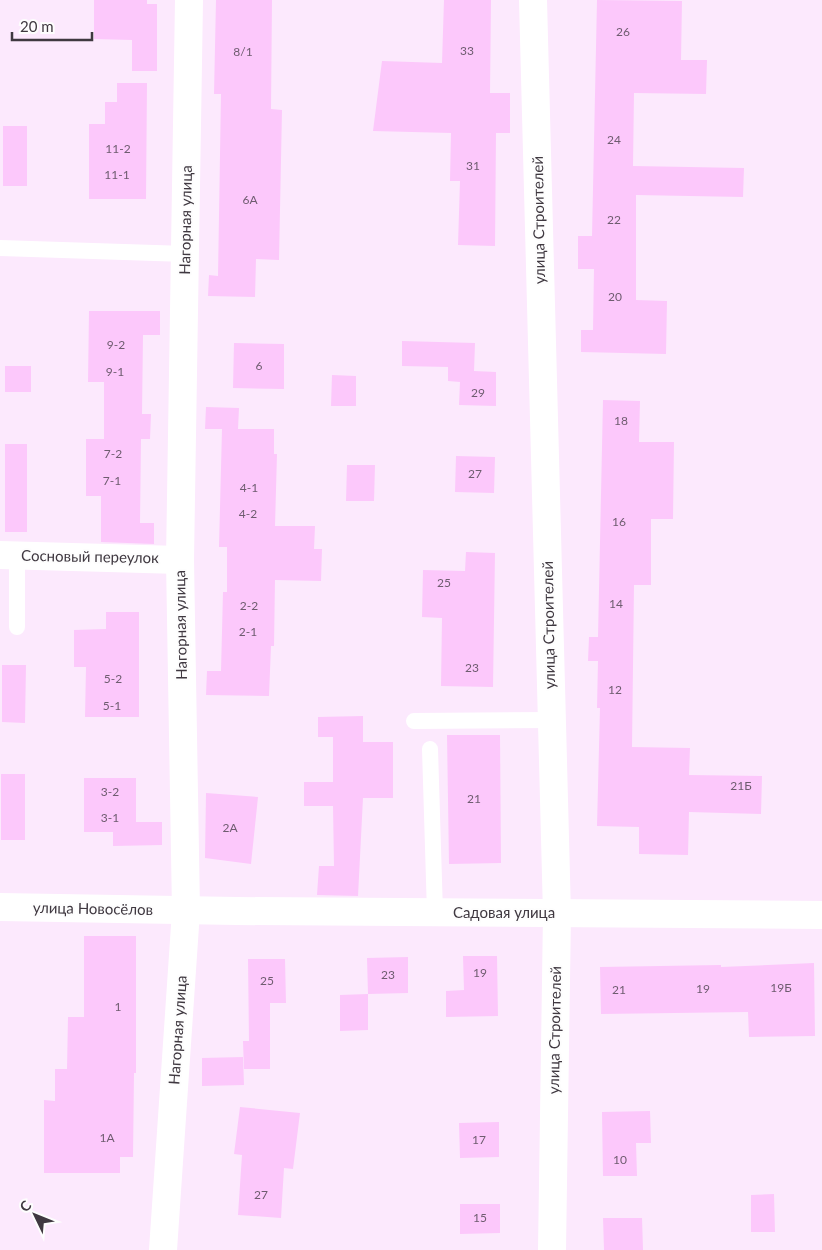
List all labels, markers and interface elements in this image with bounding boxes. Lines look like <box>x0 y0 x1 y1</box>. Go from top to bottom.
scale bar <box>12 10 92 42</box>
text: 20 m <box>20 17 54 35</box>
house number: 26 <box>616 24 630 39</box>
house number: 33 <box>460 43 474 58</box>
house number: 8/1 <box>233 44 253 59</box>
house number: 24 <box>607 132 621 147</box>
house number: 11-2 <box>105 141 131 156</box>
street label: улица Строителей <box>528 156 548 284</box>
house number: 31 <box>466 158 480 173</box>
street label: Нагорная улица <box>175 165 195 275</box>
house number: 11-1 <box>104 167 130 182</box>
house number: 6А <box>242 192 258 207</box>
house number: 22 <box>607 212 621 227</box>
house number: 20 <box>608 289 622 304</box>
house number: 9-2 <box>107 337 125 352</box>
house number: 6 <box>256 358 263 373</box>
house number: 9-1 <box>106 364 124 379</box>
house number: 29 <box>471 385 485 400</box>
house number: 18 <box>614 413 628 428</box>
house number: 7-2 <box>104 446 122 461</box>
house number: 27 <box>468 466 482 481</box>
house number: 7-1 <box>103 473 121 488</box>
house number: 4-1 <box>240 480 258 495</box>
house number: 4-2 <box>239 506 257 521</box>
house number: 16 <box>612 514 626 529</box>
street label: Сосновый переулок <box>21 546 159 566</box>
street label: улица Строителей <box>538 561 558 689</box>
street label: Нагорная улица <box>170 570 190 680</box>
house number: 25 <box>437 575 451 590</box>
house number: 14 <box>609 596 623 611</box>
house number: 2-2 <box>240 598 258 613</box>
house number: 2-1 <box>239 624 257 639</box>
house number: 23 <box>465 660 479 675</box>
house number: 5-2 <box>104 671 122 686</box>
house number: 12 <box>608 682 622 697</box>
house number: 5-1 <box>103 698 121 713</box>
house number: 21Б <box>730 778 752 793</box>
house number: 3-2 <box>101 784 119 799</box>
house number: 21 <box>467 791 481 806</box>
house number: 3-1 <box>101 810 119 825</box>
house number: 2А <box>222 820 238 835</box>
street label: улица Новосёлов <box>33 898 153 918</box>
street label: Садовая улица <box>453 903 555 921</box>
house number: 19 <box>473 965 487 980</box>
street label: улица Строителей <box>544 966 564 1094</box>
house number: 23 <box>381 967 395 982</box>
house number: 25 <box>260 973 274 988</box>
street label: Нагорная улица <box>164 975 190 1085</box>
house number: 19Б <box>770 980 792 995</box>
house number: 19 <box>696 981 710 996</box>
house number: 21 <box>612 982 626 997</box>
house number: 1 <box>115 999 122 1014</box>
house number: 1А <box>99 1130 115 1145</box>
house number: 17 <box>472 1132 486 1147</box>
house number: 10 <box>613 1152 627 1167</box>
house number: 27 <box>254 1187 268 1202</box>
north arrow <box>10 1190 60 1240</box>
text: С <box>16 1196 35 1215</box>
house number: 15 <box>473 1210 487 1225</box>

